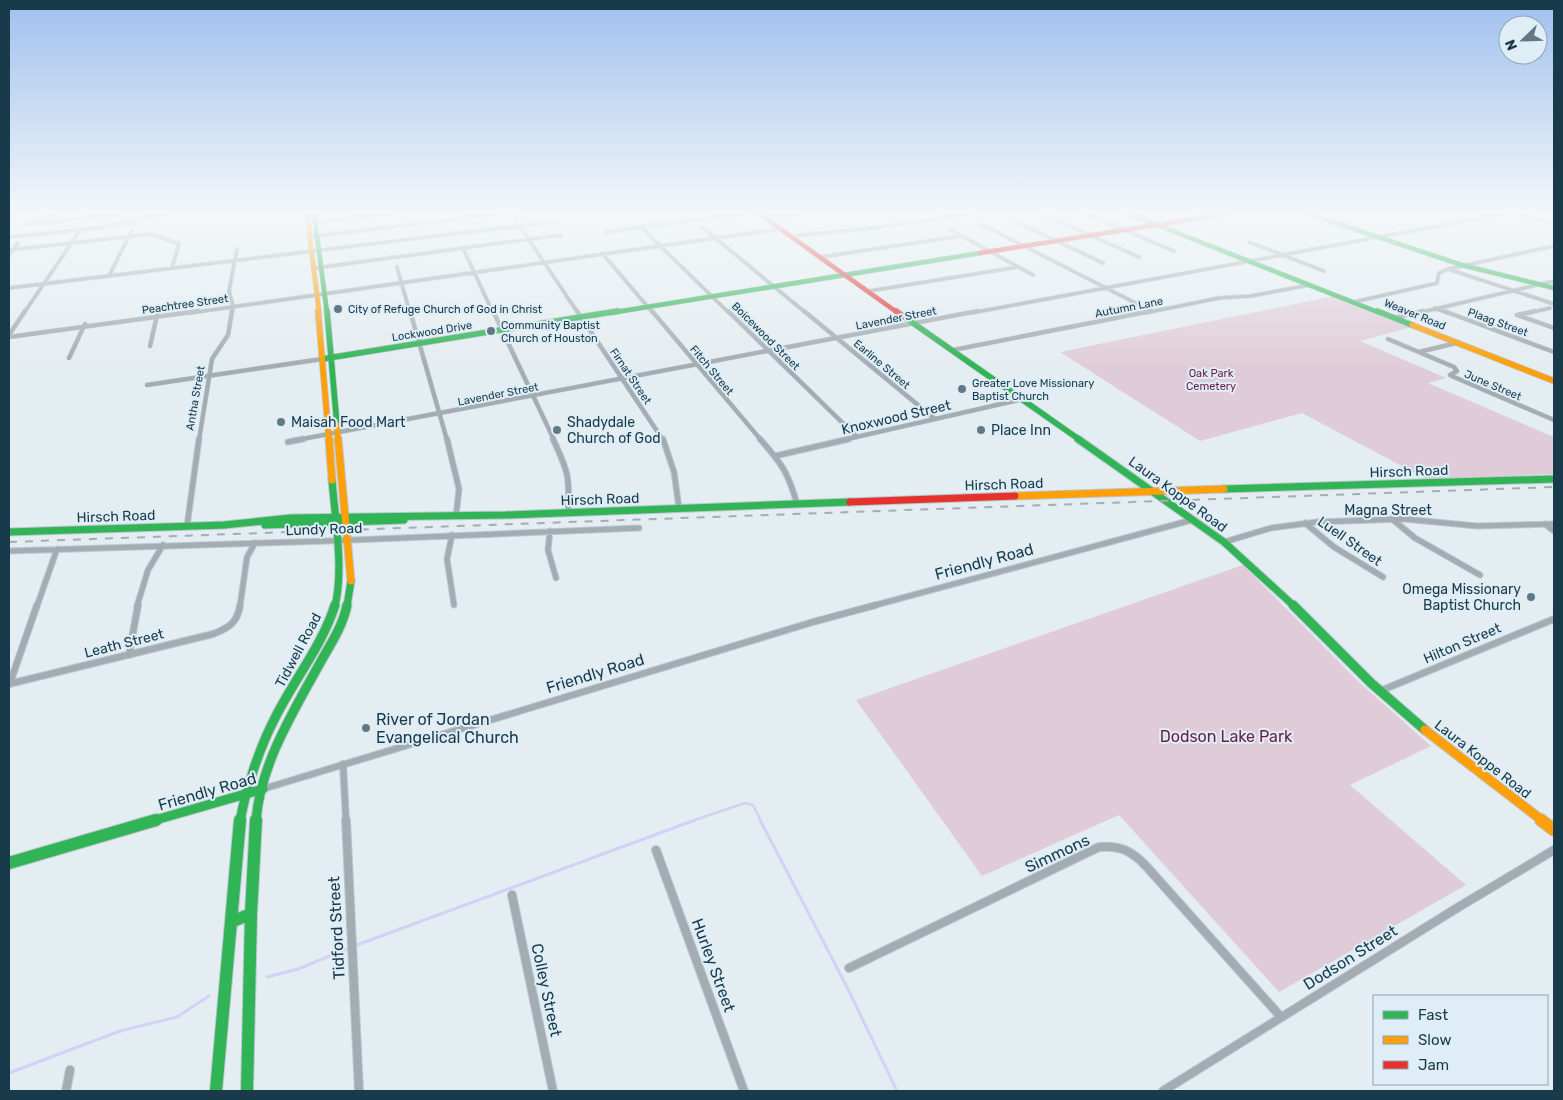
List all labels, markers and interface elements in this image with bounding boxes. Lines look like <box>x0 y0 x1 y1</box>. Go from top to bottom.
north arrow <box>1498 15 1548 65</box>
text: N <box>1502 37 1521 53</box>
street label: Peachtree Street <box>141 292 230 317</box>
street label: Autumn Lane <box>1094 295 1164 320</box>
street label: Weaver Road <box>1382 296 1448 333</box>
street label: Boicewood Street <box>729 300 803 374</box>
marker: City of Refuge Church of God in Christ <box>332 303 344 315</box>
place label: City of Refuge Church of God in Christ <box>348 303 543 316</box>
street label: Lavender Street <box>855 304 938 333</box>
street label: Plaag Street <box>1466 306 1530 340</box>
street label: Lockwood Drive <box>391 319 473 344</box>
place label: Community Baptist Church of Houston <box>501 319 600 345</box>
marker: Community Baptist Church of Houston <box>485 325 497 337</box>
street label: Earline Street <box>851 337 913 392</box>
street label: Fitch Street <box>687 343 737 398</box>
street label: Firnat Street <box>607 346 654 407</box>
street label: Antha Street <box>183 364 208 431</box>
park label: Oak Park Cemetery <box>1186 367 1236 393</box>
street label: June Street <box>1462 368 1524 404</box>
place label: Greater Love Missionary Baptist Church <box>972 377 1094 403</box>
street label: Lavender Street <box>457 380 540 409</box>
marker: Greater Love Missionary Baptist Church <box>956 383 968 395</box>
street label: Knoxwood Street <box>840 397 953 438</box>
place label: Maisah Food Mart <box>291 414 406 431</box>
place label: Shadydale Church of God <box>567 414 661 447</box>
marker: Maisah Food Mart <box>275 416 287 428</box>
place label: Place Inn <box>991 422 1051 439</box>
marker: Shadydale Church of God <box>551 424 563 436</box>
marker: Place Inn <box>975 424 987 436</box>
street label: Laura Koppe Road <box>1125 453 1230 536</box>
street label: Hirsch Road <box>1369 462 1449 481</box>
street label: Hirsch Road <box>964 475 1044 494</box>
street label: Hirsch Road <box>560 490 640 509</box>
street label: Magna Street <box>1344 502 1432 519</box>
street label: Hirsch Road <box>76 507 156 526</box>
street label: Luell Street <box>1314 513 1386 570</box>
street label: Lundy Road <box>285 520 363 539</box>
street label: Friendly Road <box>933 539 1036 584</box>
place label: Omega Missionary Baptist Church <box>1402 581 1521 614</box>
marker: Omega Missionary Baptist Church <box>1525 591 1537 603</box>
street label: Tidwell Road <box>272 610 325 690</box>
street label: Hilton Street <box>1421 619 1504 667</box>
street label: Leath Street <box>83 625 166 662</box>
street label: Friendly Road <box>544 650 646 697</box>
place label: River of Jordan Evangelical Church <box>376 710 519 747</box>
street label: Laura Koppe Road <box>1431 717 1534 802</box>
marker: River of Jordan Evangelical Church <box>360 722 372 734</box>
park label: Dodson Lake Park <box>1160 727 1293 746</box>
street label: Friendly Road <box>156 768 258 815</box>
street label: Simmons <box>1022 830 1093 877</box>
street label: Tidford Street <box>324 876 349 980</box>
street label: Hurley Street <box>688 916 739 1015</box>
street label: Dodson Street <box>1300 921 1401 994</box>
street label: Colley Street <box>527 942 566 1038</box>
legend <box>1373 995 1548 1085</box>
text: Fast <box>1418 1006 1448 1024</box>
text: Slow <box>1418 1031 1451 1049</box>
text: Jam <box>1418 1056 1449 1074</box>

